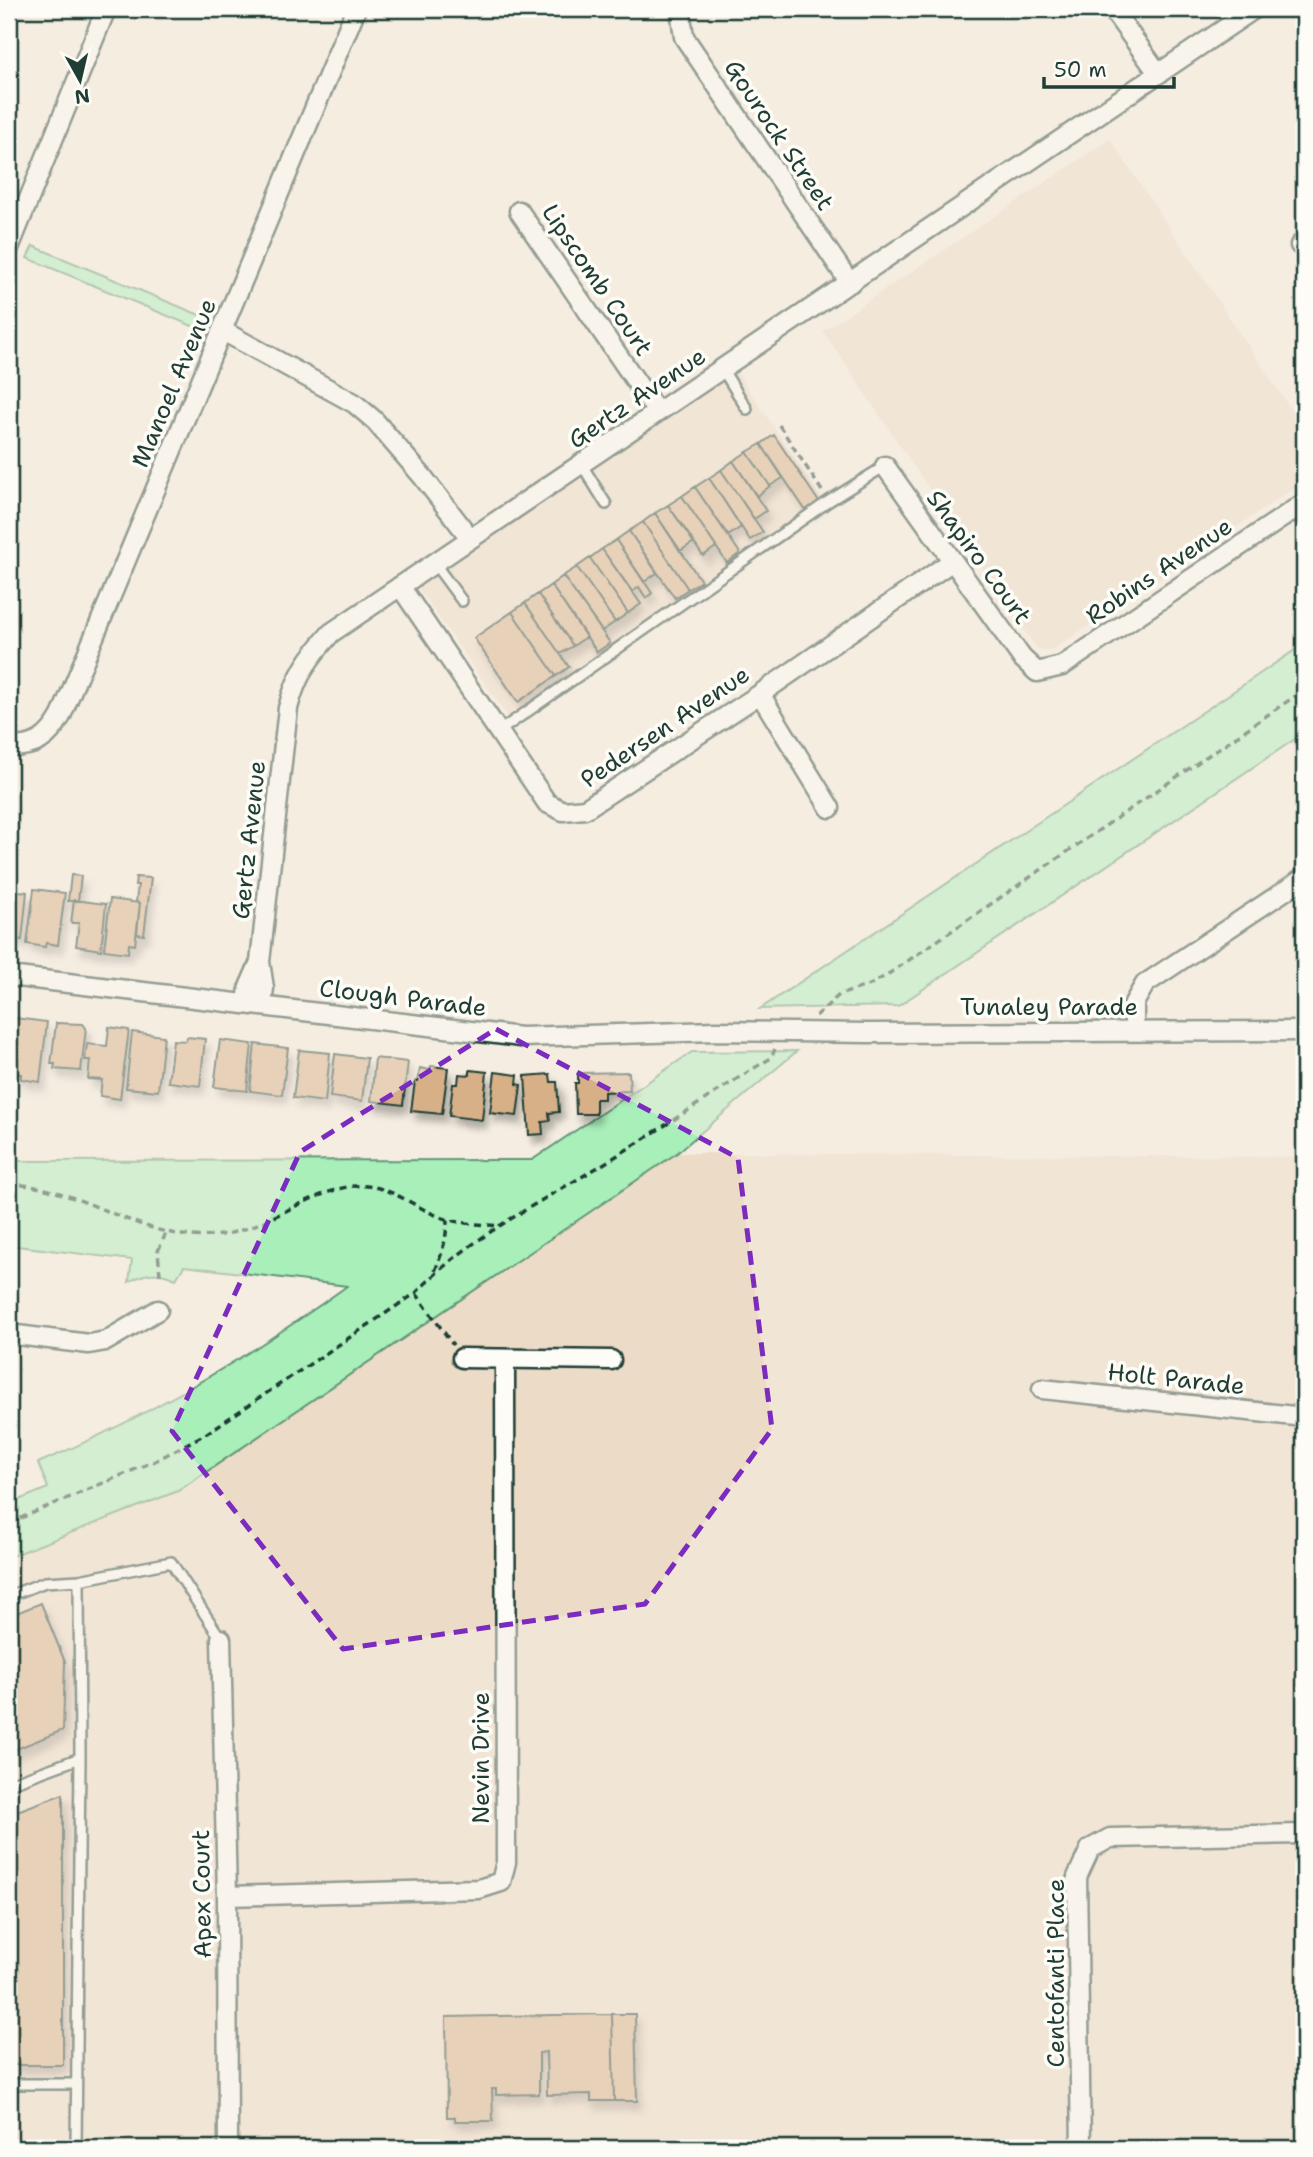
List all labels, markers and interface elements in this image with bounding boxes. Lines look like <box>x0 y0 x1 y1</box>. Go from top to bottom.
north arrow <box>46 46 116 116</box>
scale bar <box>1044 46 1173 90</box>
street label: Gourock Street <box>717 53 841 217</box>
text: 50 m <box>1054 56 1107 84</box>
text: N <box>73 83 91 110</box>
street label: Lipscomb Court <box>534 198 660 362</box>
street label: Manoel Avenue <box>124 294 224 472</box>
street label: Gertz Avenue <box>562 340 712 456</box>
street label: Shapiro Court <box>919 483 1039 631</box>
street label: Robins Avenue <box>1080 510 1238 632</box>
street label: Pedersen Avenue <box>574 659 756 795</box>
street label: Gertz Avenue <box>225 759 273 921</box>
street label: Clough Parade <box>318 972 488 1024</box>
street label: Tunaley Parade <box>960 991 1138 1023</box>
street label: Holt Parade <box>1106 1356 1246 1402</box>
street label: Nevin Drive <box>465 1692 497 1824</box>
street label: Apex Court <box>185 1829 219 1959</box>
street label: Centofanti Place <box>1040 1878 1072 2068</box>

